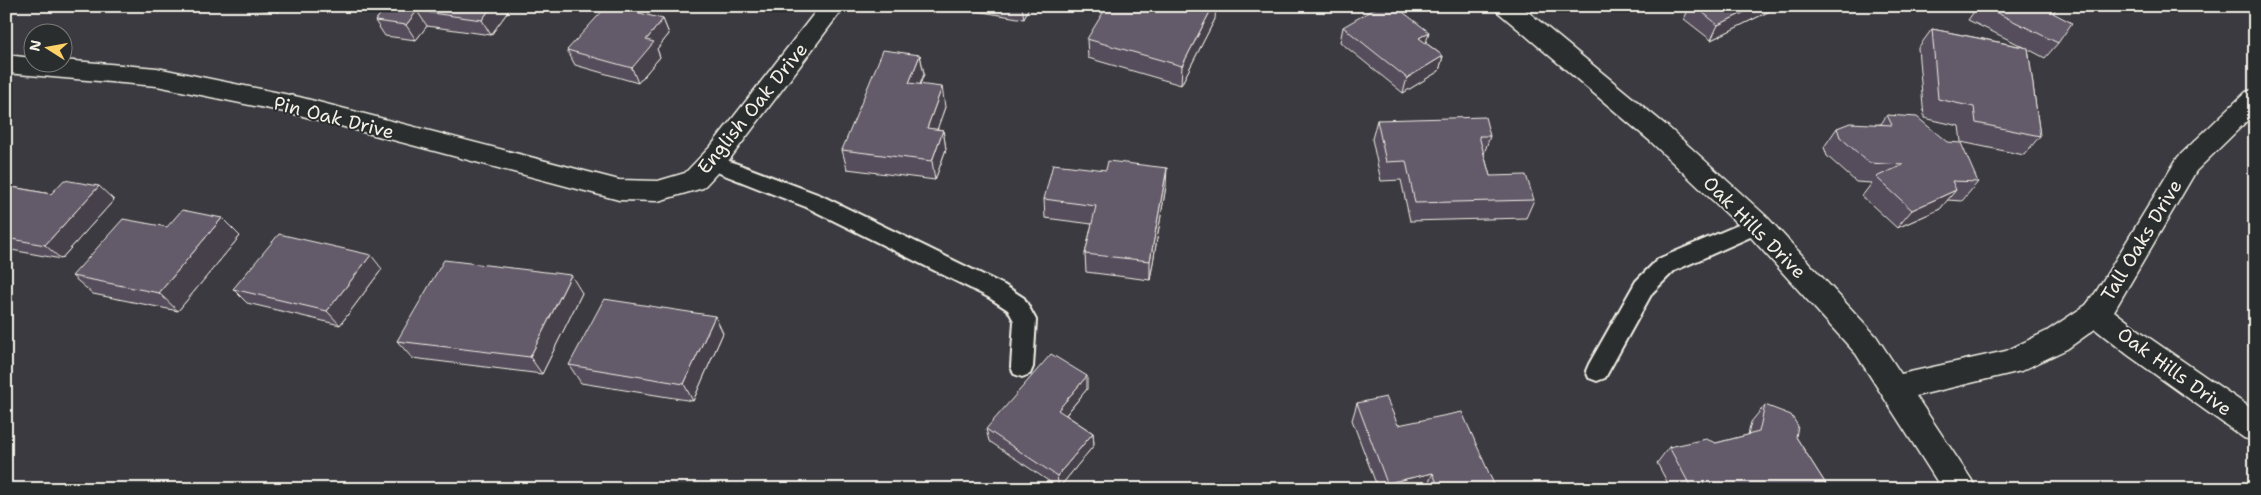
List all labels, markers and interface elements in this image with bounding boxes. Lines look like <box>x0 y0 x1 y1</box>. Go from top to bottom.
north arrow <box>22 22 72 72</box>
text: N <box>25 38 45 53</box>
street label: English Oak Drive <box>692 38 813 179</box>
street label: Pin Oak Drive <box>271 90 397 145</box>
street label: Oak Hills Drive <box>1698 171 1811 284</box>
street label: Tall Oaks Drive <box>2095 175 2188 306</box>
street label: Oak Hills Drive <box>2113 321 2237 421</box>

